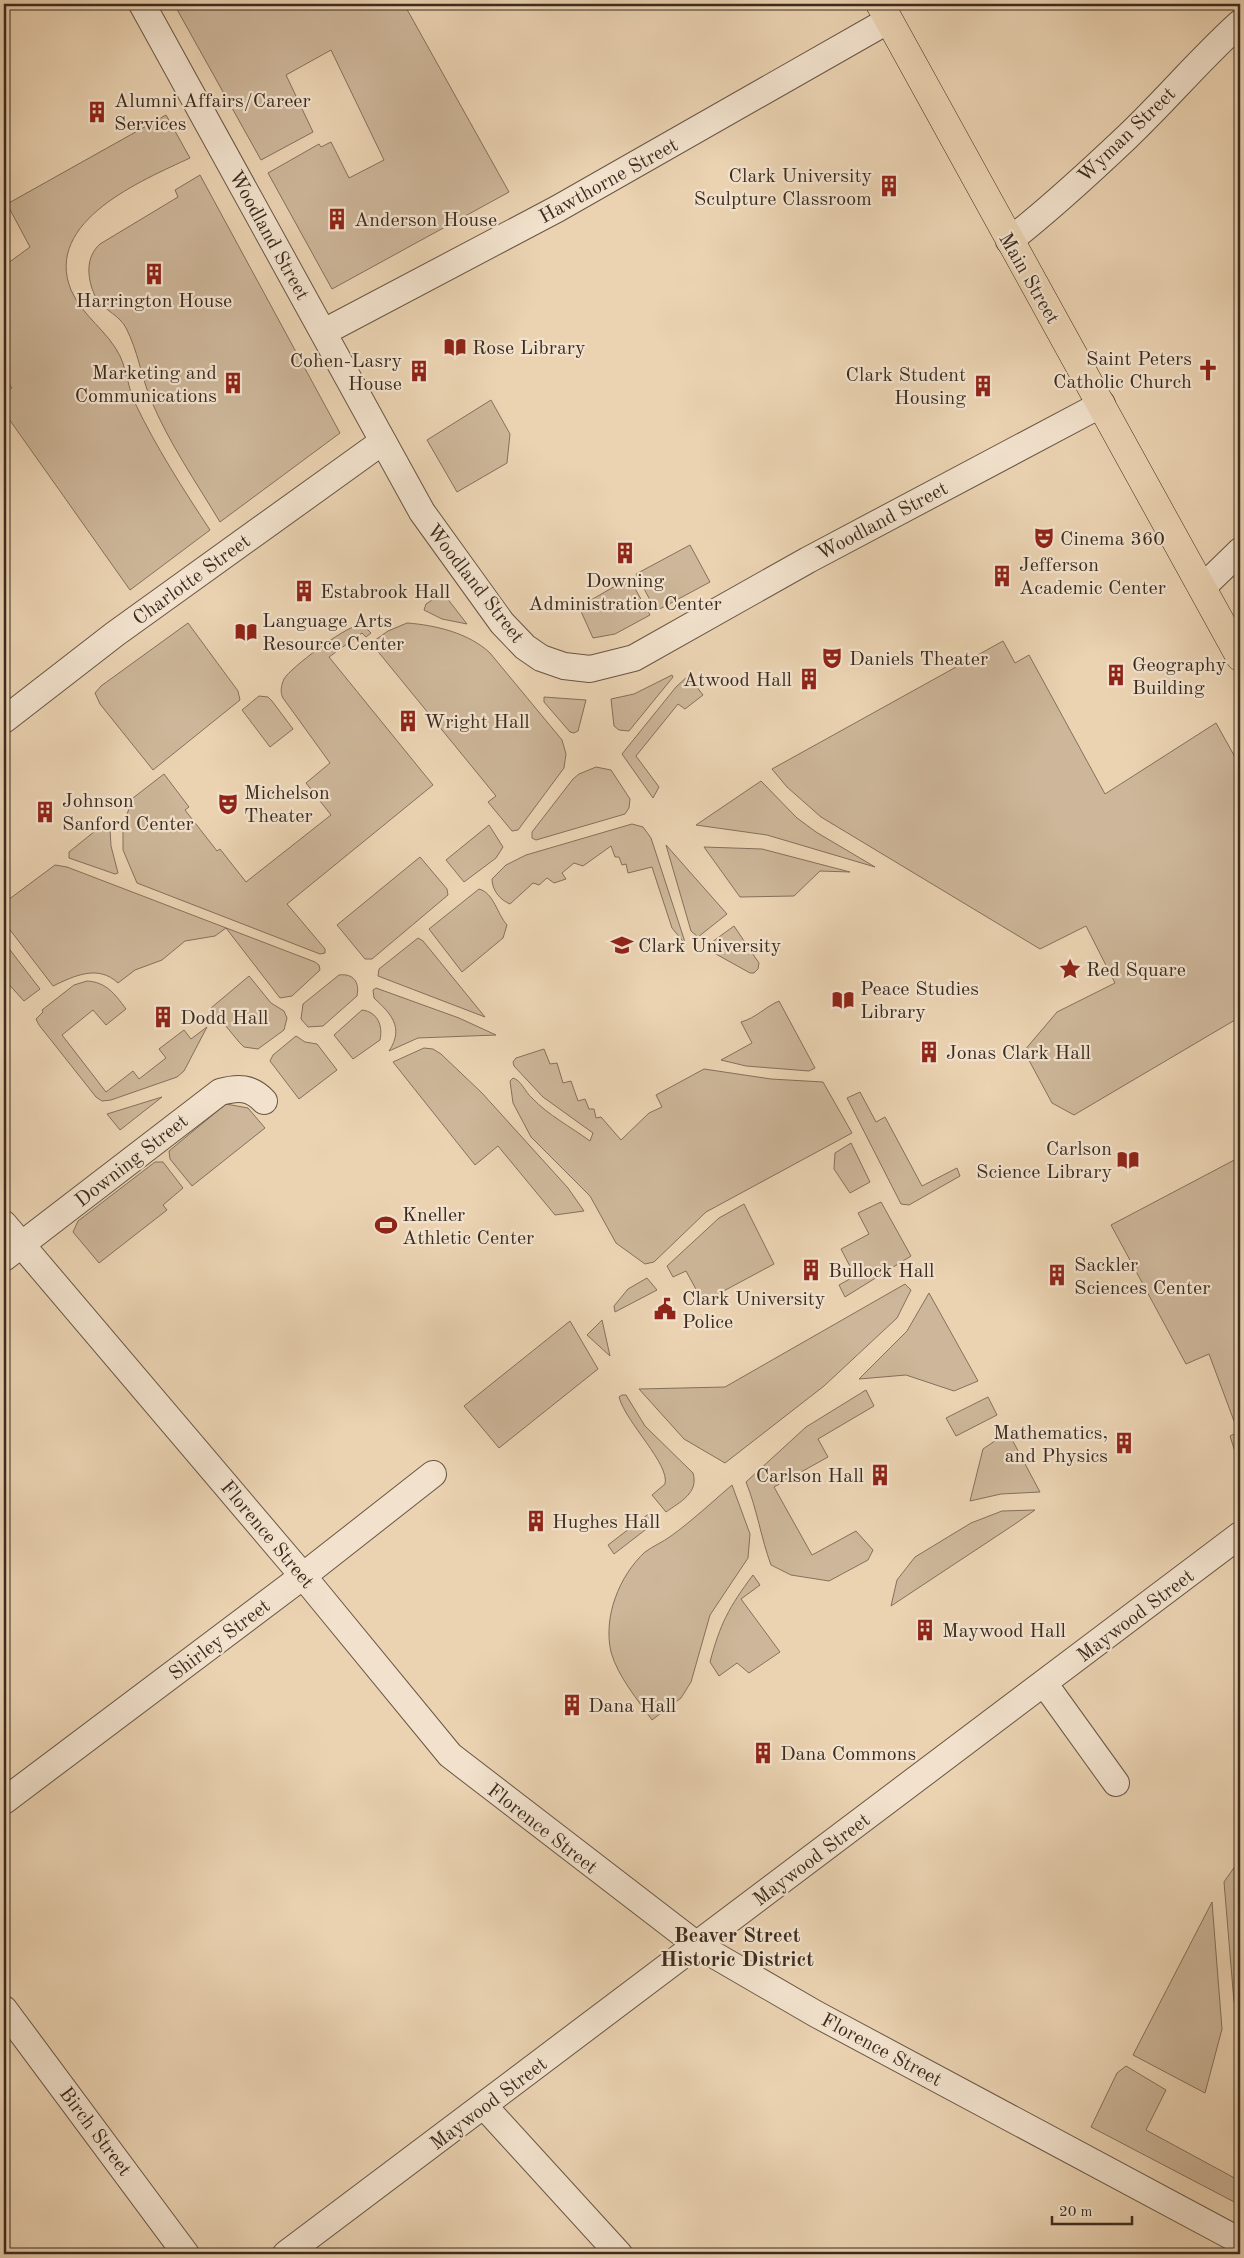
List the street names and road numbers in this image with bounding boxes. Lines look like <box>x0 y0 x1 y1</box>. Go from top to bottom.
street label: Wyman Street <box>1075 84 1180 187</box>
street label: Hawthorne Street <box>536 135 682 228</box>
street label: Woodland Street <box>224 168 312 304</box>
street label: Main Street <box>994 230 1062 328</box>
street label: Woodland Street <box>814 479 952 565</box>
street label: Woodland Street <box>422 521 527 647</box>
street label: Charlotte Street <box>130 532 254 630</box>
street label: Downing Street <box>72 1111 192 1212</box>
street label: Florence Street <box>216 1478 317 1593</box>
street label: Maywood Street <box>1074 1566 1198 1667</box>
street label: Shirley Street <box>166 1596 274 1685</box>
street label: Florence Street <box>483 1781 601 1879</box>
street label: Maywood Street <box>750 1810 874 1911</box>
street label: Florence Street <box>817 2011 945 2091</box>
street label: Maywood Street <box>427 2054 551 2155</box>
street label: Birch Street <box>55 2084 134 2180</box>

